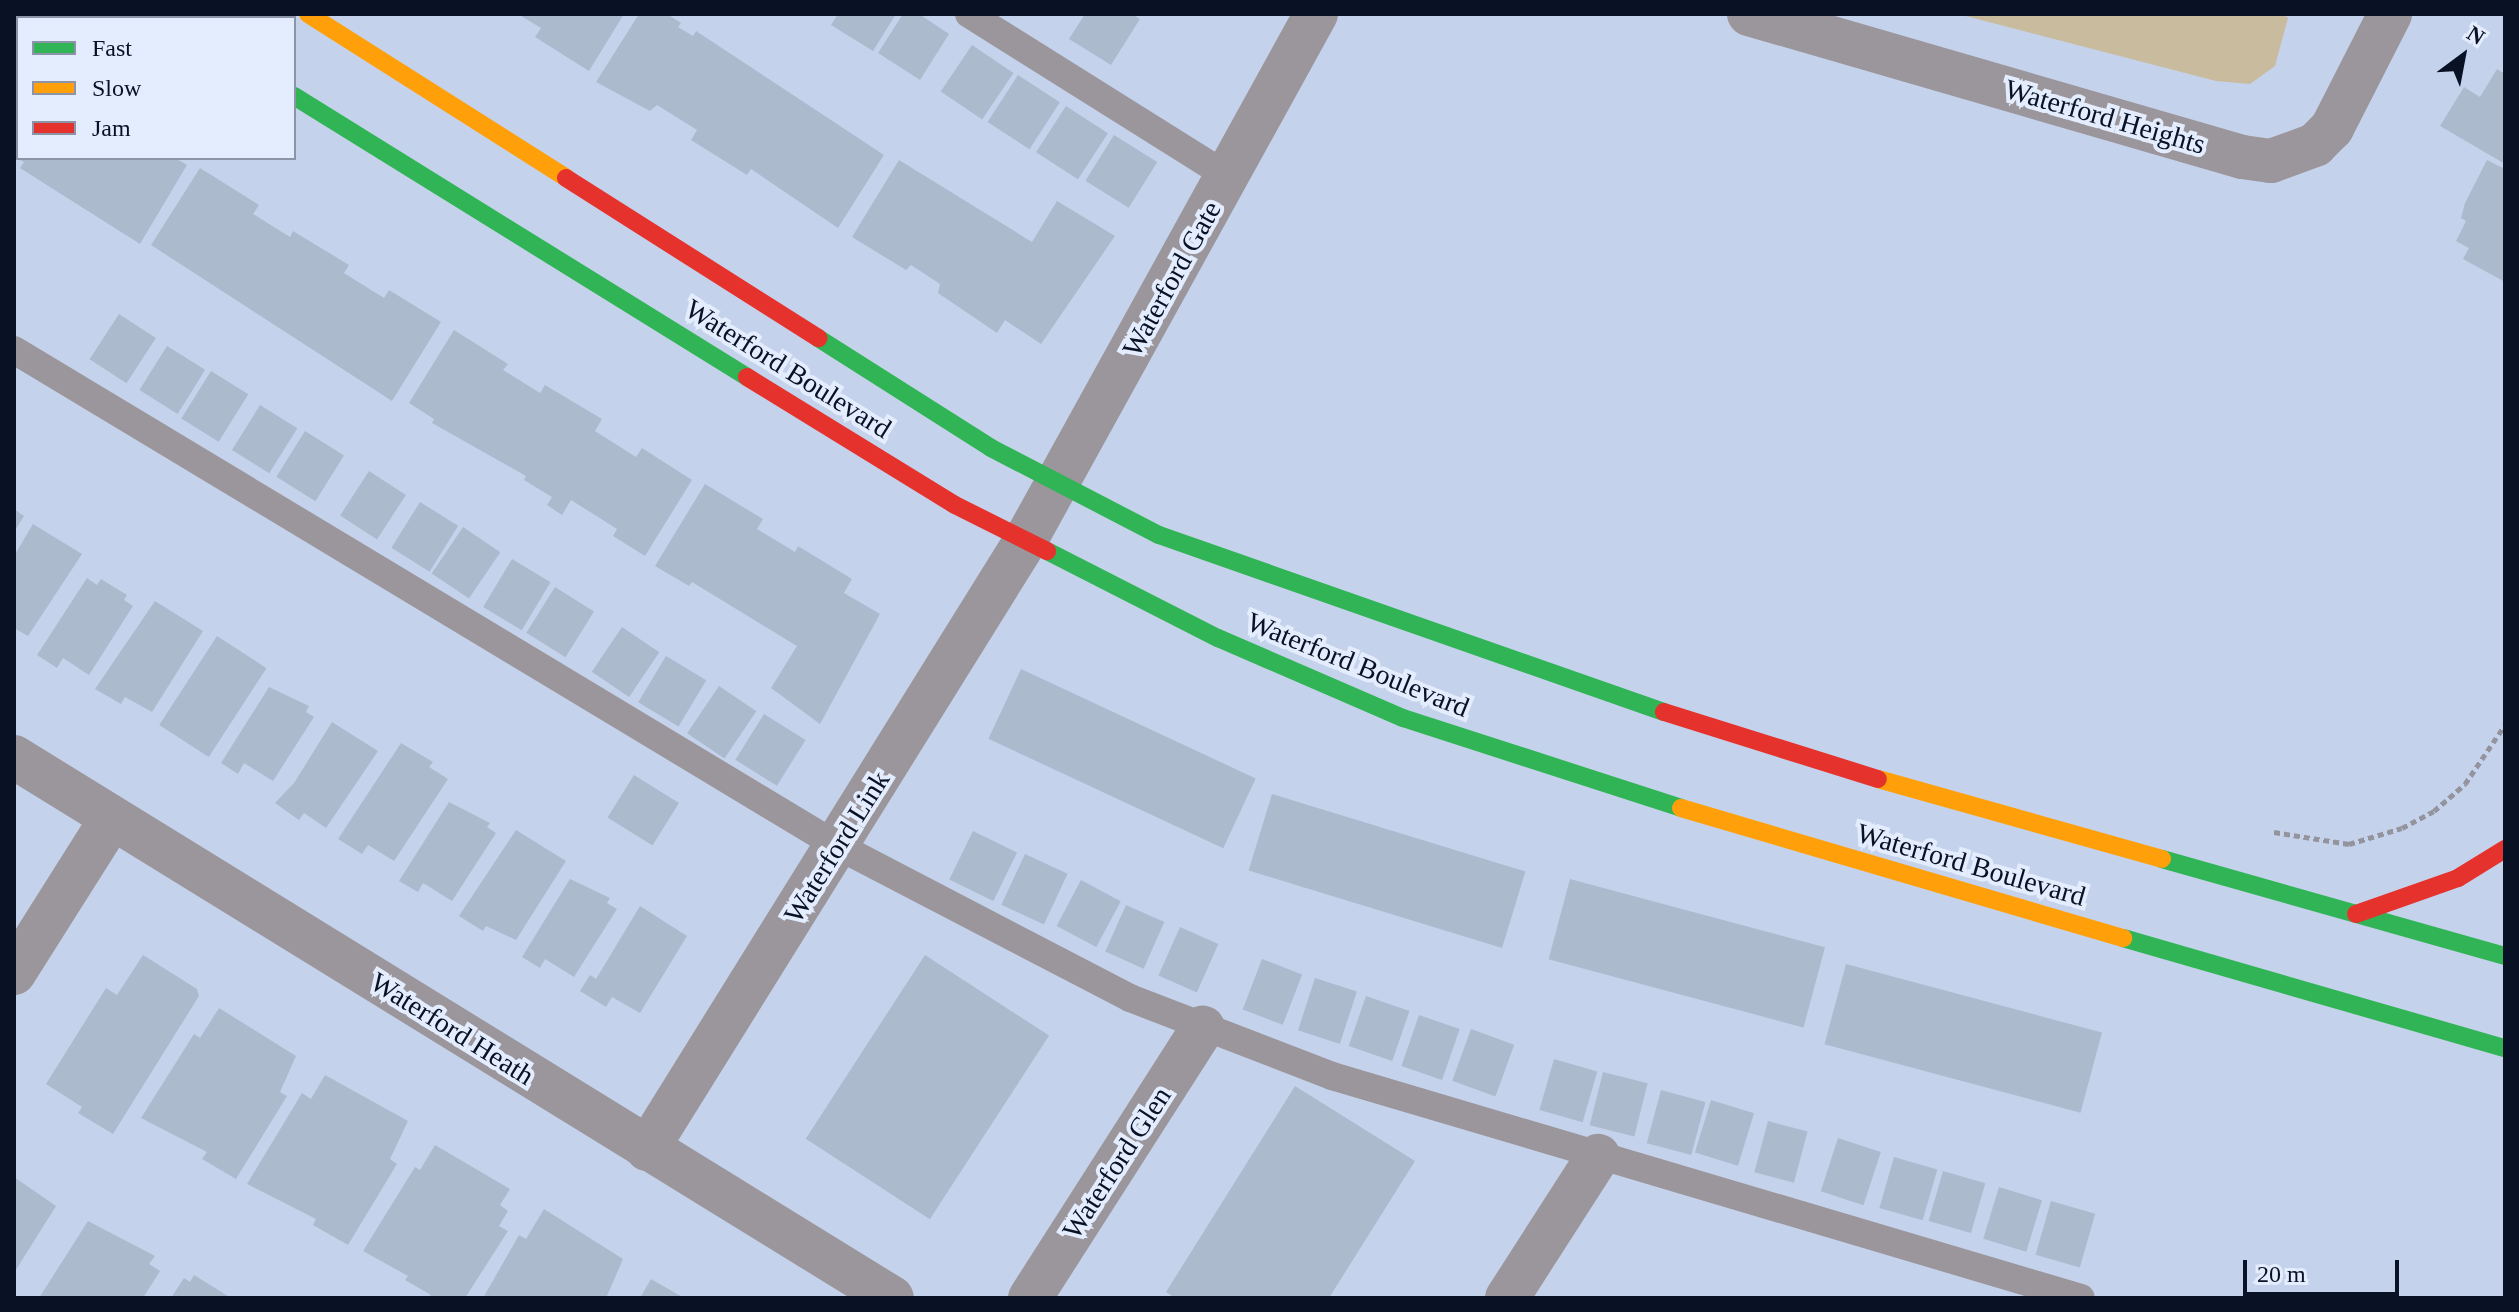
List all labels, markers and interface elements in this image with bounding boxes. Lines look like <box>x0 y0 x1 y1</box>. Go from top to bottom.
legend <box>16 16 296 160</box>
north arrow <box>2423 16 2503 96</box>
text: N <box>2463 20 2489 50</box>
text: Fast <box>92 35 132 61</box>
street label: Waterford Heights <box>2001 72 2209 162</box>
text: Slow <box>92 75 141 101</box>
text: Jam <box>92 115 131 141</box>
street label: Waterford Gate <box>1115 195 1229 363</box>
street label: Waterford Boulevard <box>679 292 897 446</box>
street label: Waterford Boulevard <box>1242 605 1474 725</box>
street label: Waterford Link <box>777 765 897 929</box>
street label: Waterford Boulevard <box>1853 816 2089 914</box>
street label: Waterford Heath <box>364 965 540 1093</box>
street label: Waterford Glen <box>1055 1081 1179 1245</box>
scale bar <box>2247 1244 2403 1294</box>
text: 20 m <box>2257 1261 2306 1287</box>

